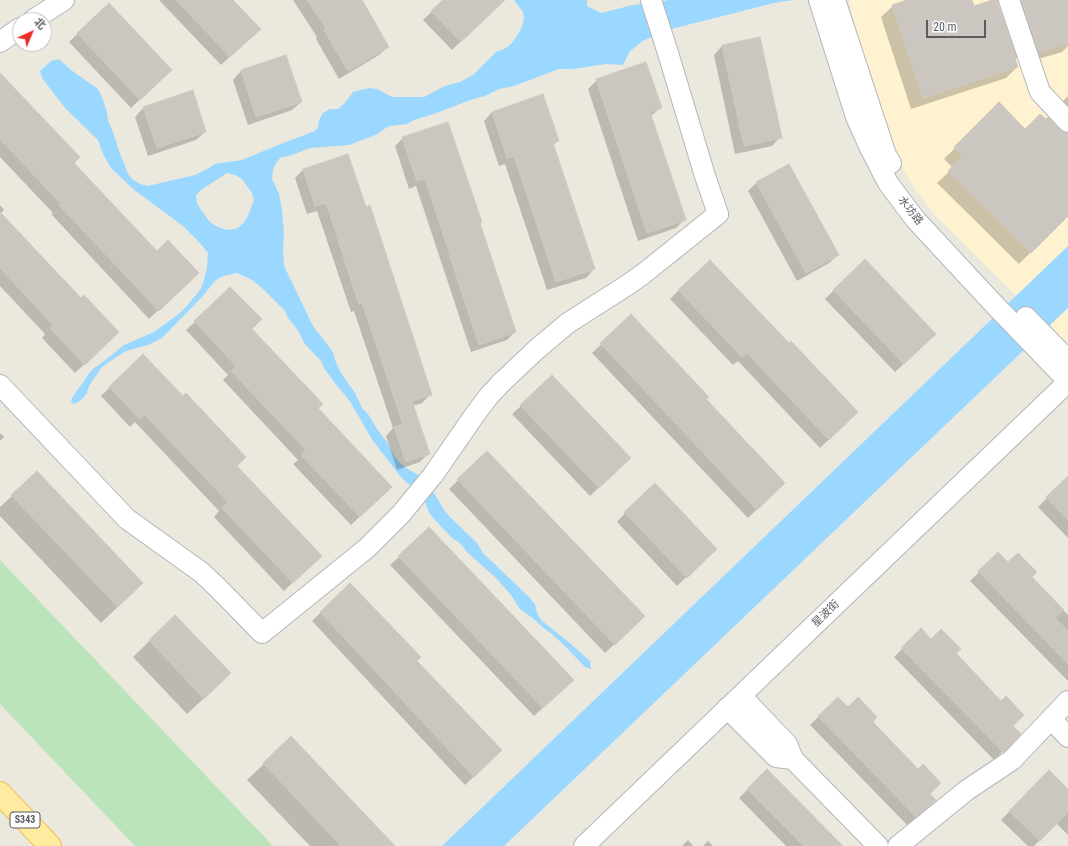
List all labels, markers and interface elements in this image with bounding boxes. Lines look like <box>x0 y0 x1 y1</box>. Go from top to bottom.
north arrow <box>12 12 52 52</box>
scale bar <box>928 12 988 38</box>
text: 北 <box>32 15 48 32</box>
text: 20 m <box>933 20 957 34</box>
street label: 水坊路 <box>895 194 925 228</box>
street label: 星波街 <box>810 598 842 630</box>
road number: S343 <box>10 812 40 828</box>

